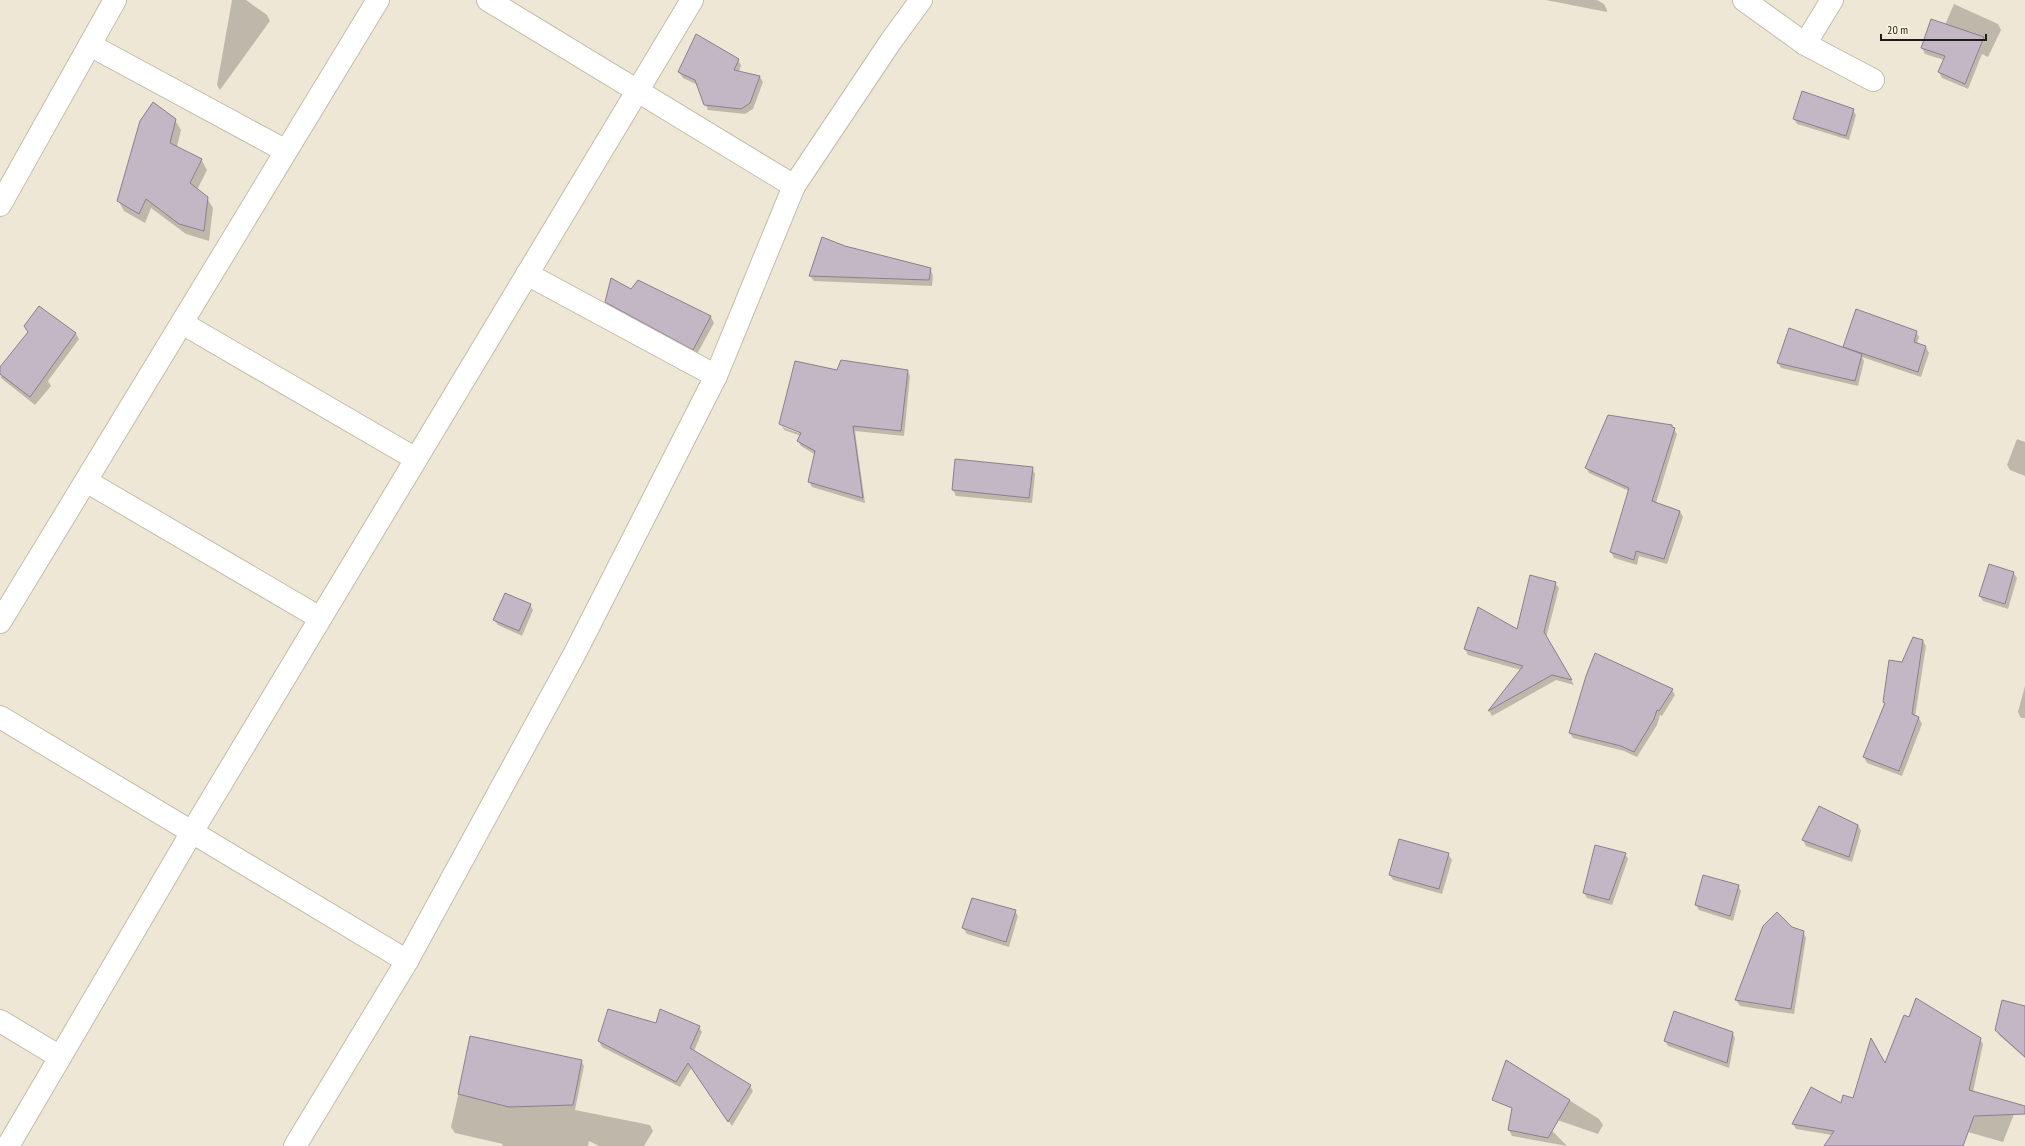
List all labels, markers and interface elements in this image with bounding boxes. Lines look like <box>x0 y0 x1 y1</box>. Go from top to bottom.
scale bar <box>1881 16 1986 42</box>
text: 20 m <box>1887 22 1908 37</box>

